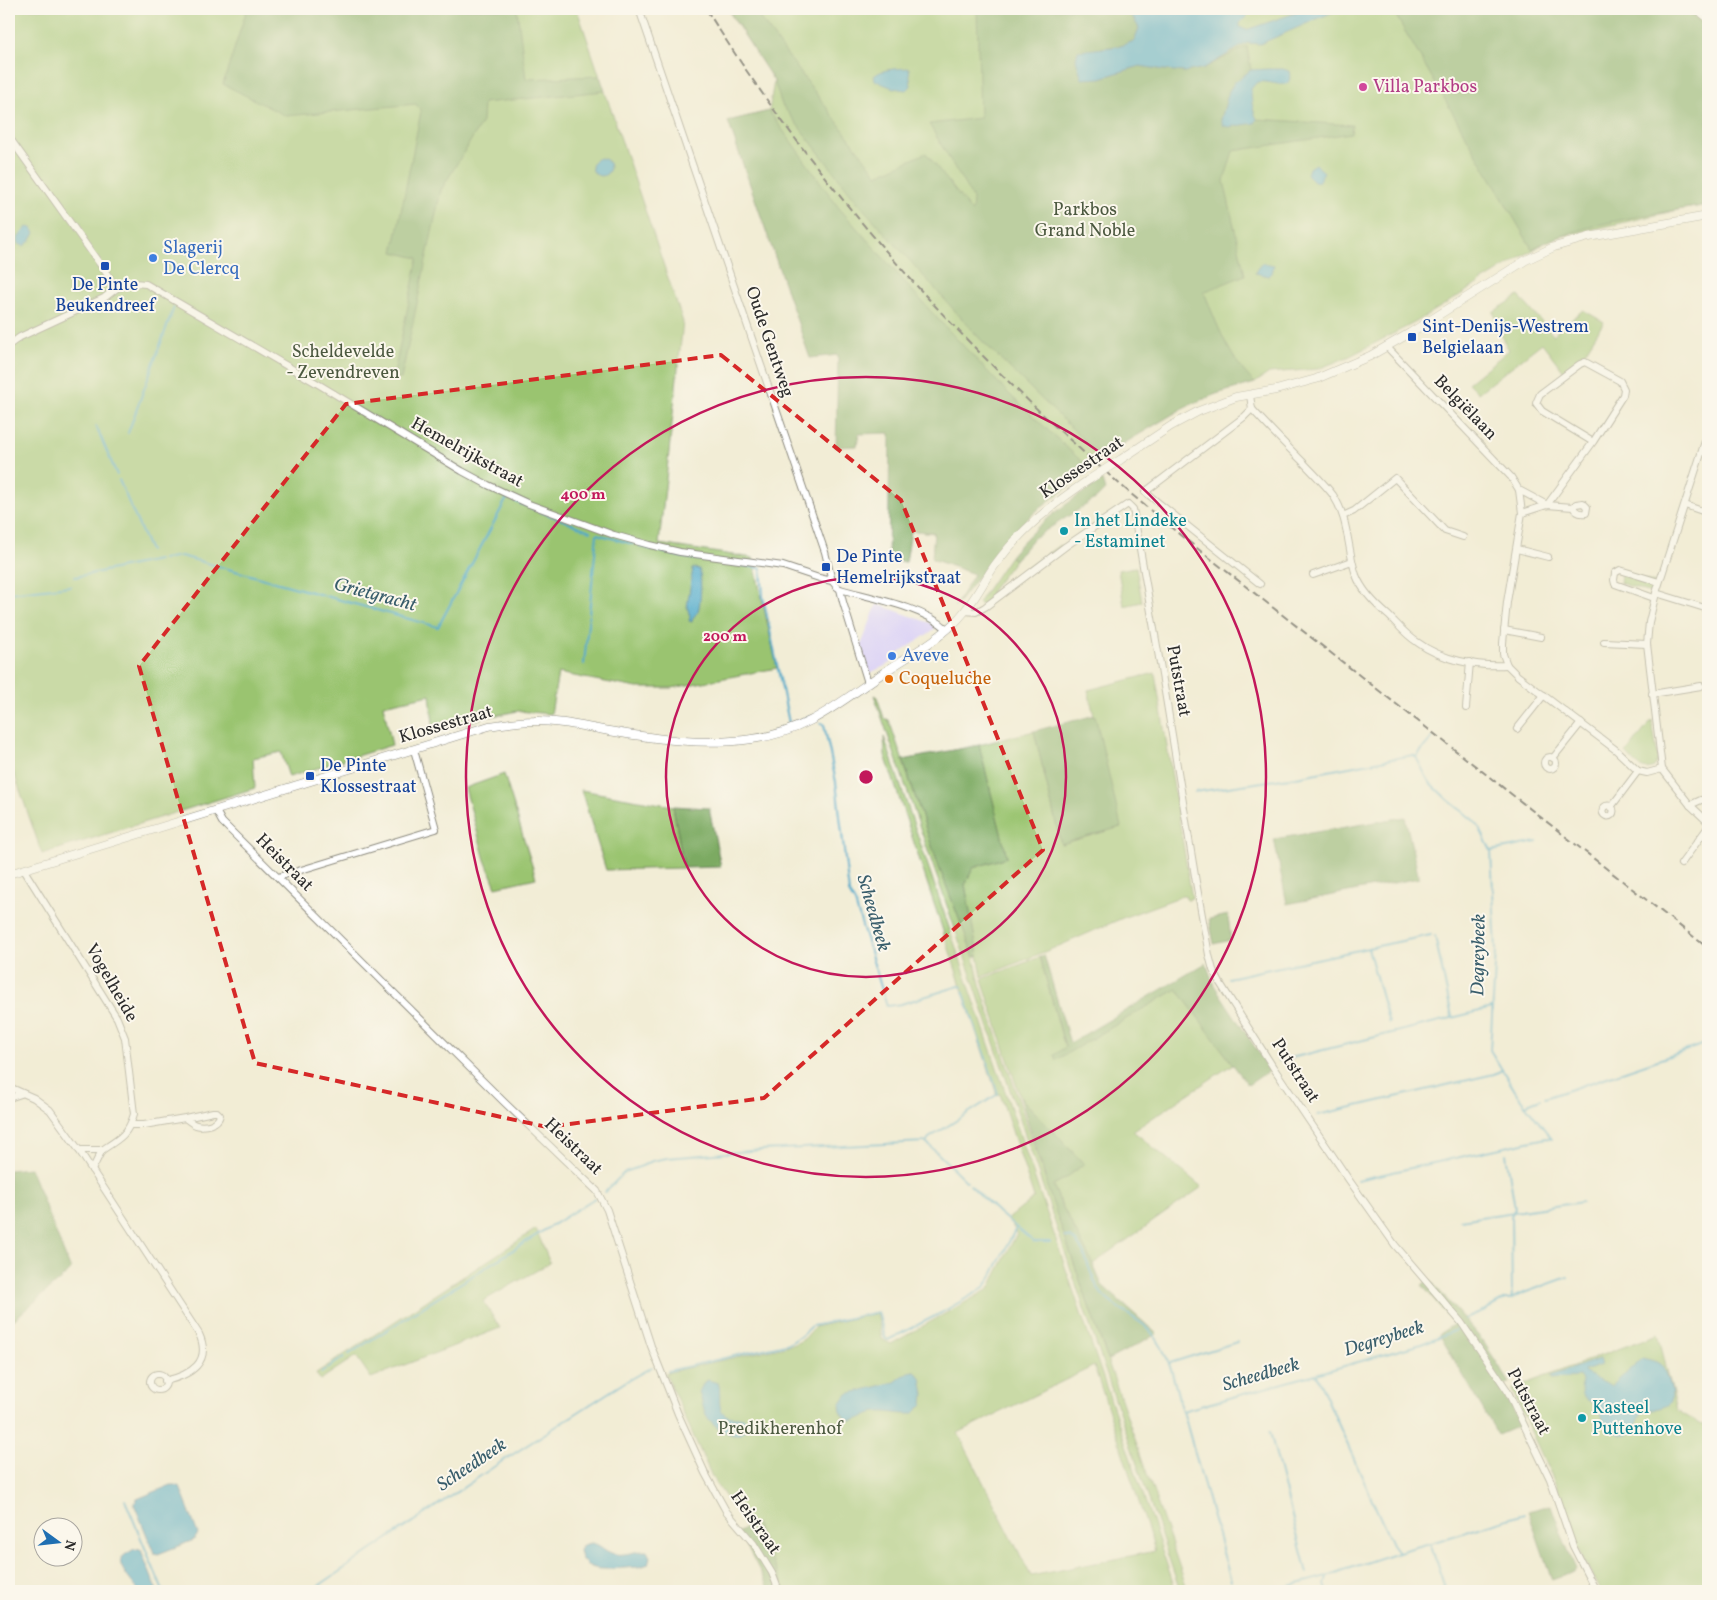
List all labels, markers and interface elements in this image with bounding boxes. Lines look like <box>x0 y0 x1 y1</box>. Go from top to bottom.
place label: Villa Parkbos <box>1373 75 1477 100</box>
marker: Villa Parkbos <box>1357 81 1369 93</box>
park label: Parkbos Grand Noble <box>1035 198 1135 244</box>
place label: Slagerij De Clercq <box>163 236 240 282</box>
marker: Slagerij De Clercq <box>147 252 159 264</box>
marker: De Pinte Beukendreef <box>99 260 111 272</box>
place label: De Pinte Beukendreef <box>55 273 157 319</box>
street label: Oude Gentweg <box>738 283 800 401</box>
place label: Sint-Denijs-Westrem Belgielaan <box>1422 315 1589 361</box>
marker: Sint-Denijs-Westrem Belgielaan <box>1406 331 1418 343</box>
park label: Scheldevelde - Zevendreven <box>286 340 400 386</box>
street label: Belgiëlaan <box>1427 370 1503 446</box>
street label: Hemelrijkstraat <box>406 412 528 494</box>
street label: Klossestraat <box>1035 431 1129 505</box>
text: 400 m <box>561 485 606 506</box>
place label: In het Lindeke - Estaminet <box>1074 509 1187 555</box>
marker: In het Lindeke - Estaminet <box>1058 525 1070 537</box>
place label: De Pinte Hemelrijkstraat <box>836 545 961 591</box>
marker: De Pinte Hemelrijkstraat <box>820 561 832 573</box>
water label: Grietgracht <box>331 572 420 619</box>
text: 200 m <box>703 627 747 648</box>
street label: Putstraat <box>1159 643 1197 719</box>
place label: Aveve <box>902 644 949 669</box>
marker: Aveve <box>886 650 898 662</box>
place label: Coqueluche <box>899 667 991 692</box>
marker: Coqueluche <box>883 673 895 685</box>
street label: Klossestraat <box>396 700 496 750</box>
place label: De Pinte Klossestraat <box>320 754 417 800</box>
centre of rings <box>857 768 875 786</box>
marker: De Pinte Klossestraat <box>304 770 316 782</box>
street label: Heistraat <box>249 828 319 898</box>
water label: Scheedbeek <box>850 871 896 955</box>
water label: Degreybeek <box>1465 913 1493 996</box>
street label: Vogelheide <box>79 939 143 1027</box>
street label: Putstraat <box>1265 1034 1325 1108</box>
street label: Heistraat <box>538 1113 608 1181</box>
water label: Degreybeek <box>1341 1314 1427 1363</box>
water label: Scheedbeek <box>1219 1352 1303 1398</box>
street label: Putstraat <box>1500 1364 1556 1440</box>
place label: Kasteel Puttenhove <box>1592 1396 1682 1442</box>
marker: Kasteel Puttenhove <box>1576 1412 1588 1424</box>
park label: Predikherenhof <box>718 1417 844 1442</box>
water label: Scheedbeek <box>432 1432 512 1498</box>
street label: Heistraat <box>724 1486 786 1560</box>
north arrow <box>32 1518 82 1568</box>
text: N <box>59 1538 80 1552</box>

